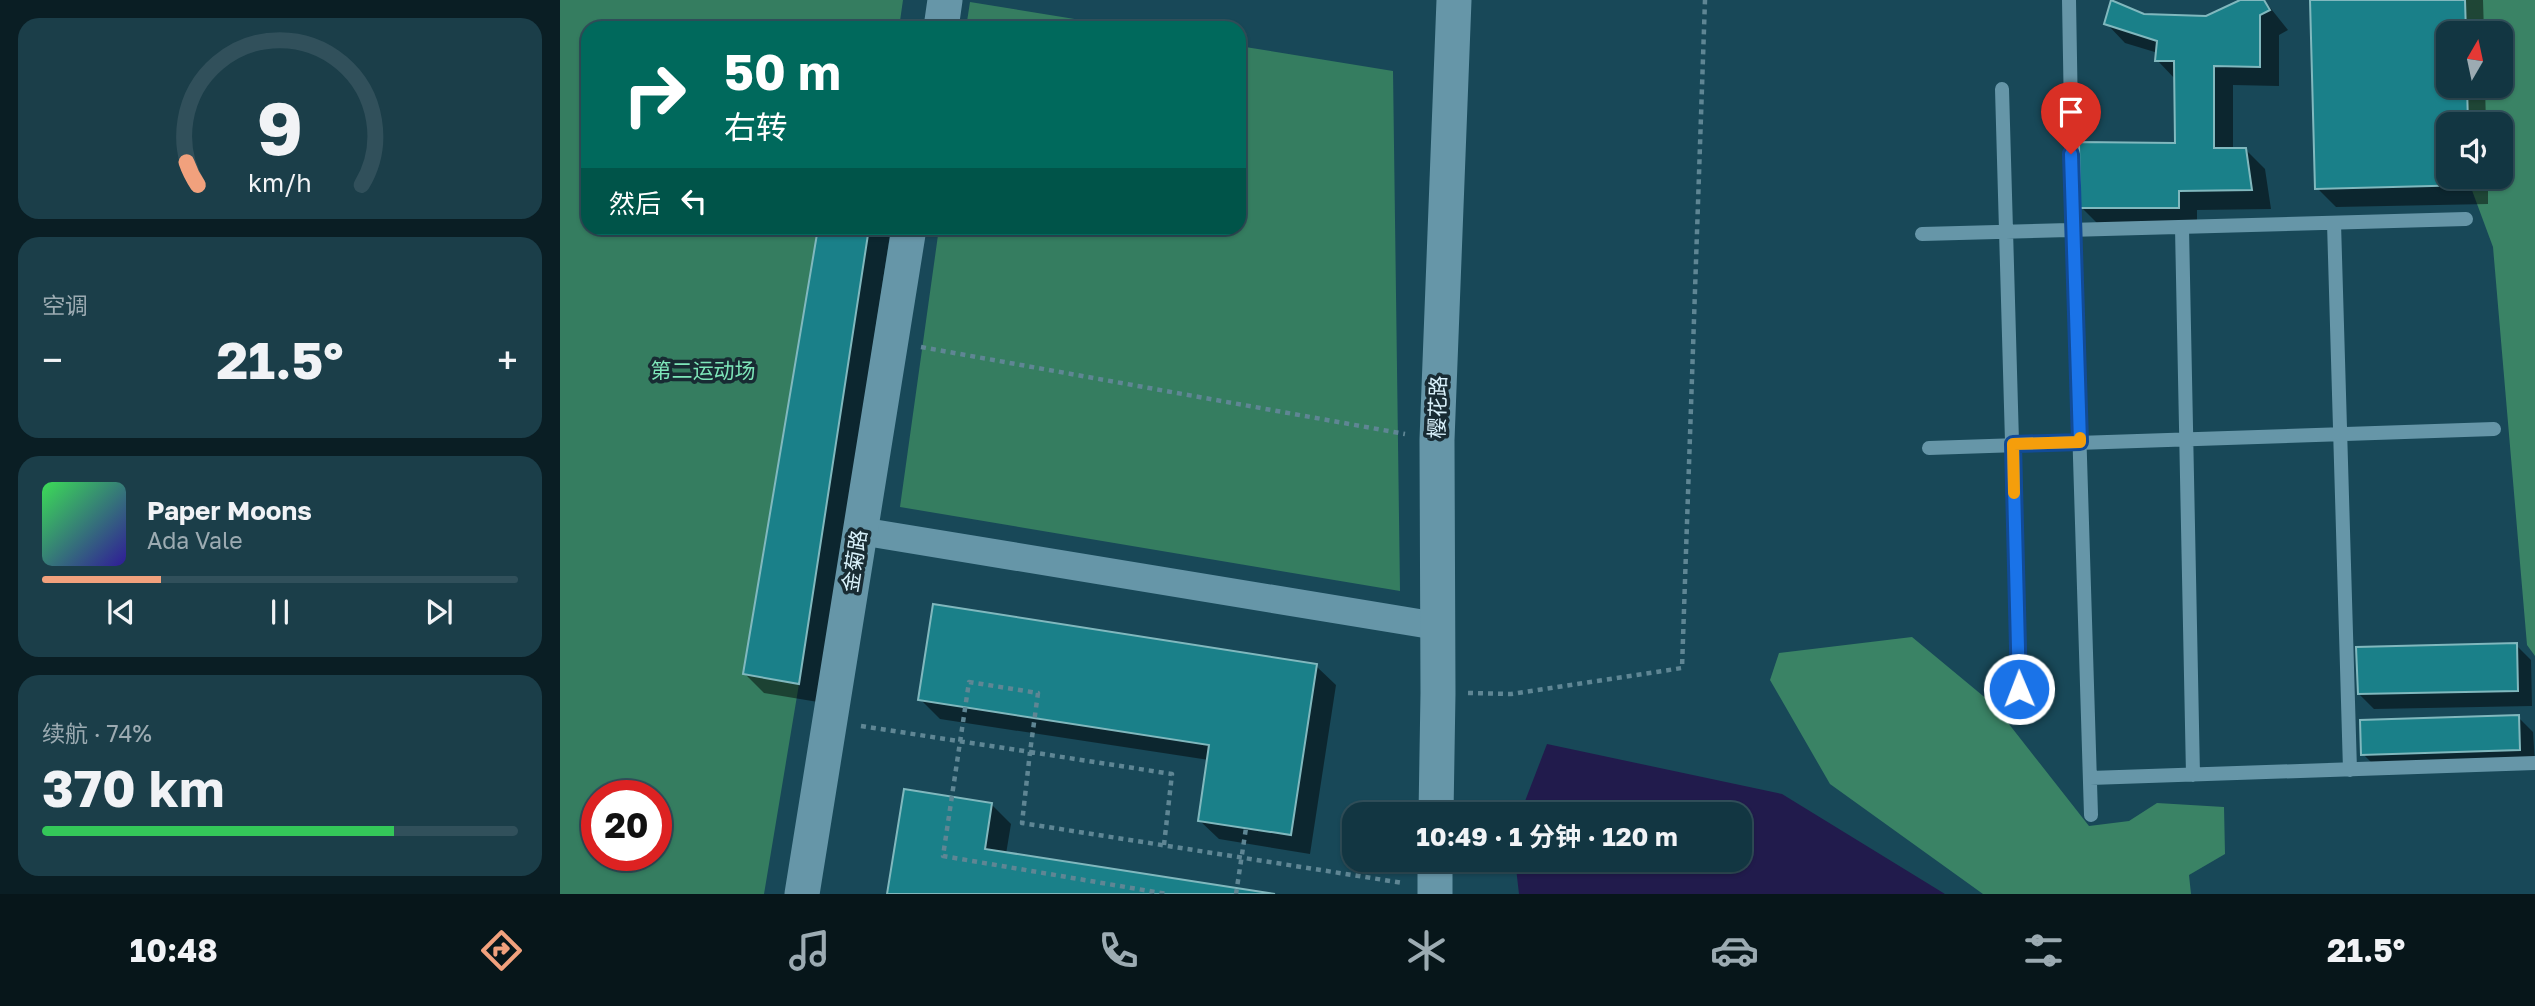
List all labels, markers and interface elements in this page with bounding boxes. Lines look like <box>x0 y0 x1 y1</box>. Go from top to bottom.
north arrow <box>2436 21 2513 98</box>
map controls <box>2436 21 2513 189</box>
text: 50 m <box>724 42 841 101</box>
icon: right <box>609 49 700 140</box>
pin <box>2041 82 2101 154</box>
text: 9 <box>257 84 303 171</box>
icon: arrive <box>2052 93 2090 131</box>
text: 右转 <box>724 108 788 146</box>
button: sound <box>2436 112 2513 189</box>
text: km/h <box>248 166 312 197</box>
icon: left <box>675 182 713 220</box>
text: 然后 <box>609 188 661 219</box>
text: 空调 <box>42 291 88 319</box>
text: 21.5° <box>216 328 344 390</box>
text: − <box>42 337 63 382</box>
text: + <box>497 337 518 382</box>
park label: 第二运动场 <box>651 357 756 383</box>
street label: 樱花路 <box>1423 375 1451 439</box>
text: Paper Moons <box>147 495 312 526</box>
text: Ada Vale <box>147 526 243 554</box>
street label: 金菊路 <box>836 528 872 594</box>
icon: previous <box>102 593 140 631</box>
icon: pause <box>261 593 299 631</box>
icon: next <box>420 593 458 631</box>
position arrow <box>1982 652 2056 726</box>
text: 续航 · 74% <box>42 719 152 747</box>
text: 370 km <box>42 756 225 818</box>
speed limit sign: 20 <box>581 780 672 871</box>
text: 10:49 · 1 分钟 · 120 m <box>1416 821 1678 852</box>
icon: directions <box>477 926 526 975</box>
icon: music <box>785 926 834 975</box>
icon: phone <box>1094 926 1143 975</box>
icon: climate <box>1402 926 1451 975</box>
icon: car <box>1710 926 1759 975</box>
icon: filters <box>2019 926 2068 975</box>
text: 10:48 <box>130 931 218 969</box>
text: 21.5° <box>2327 931 2405 969</box>

